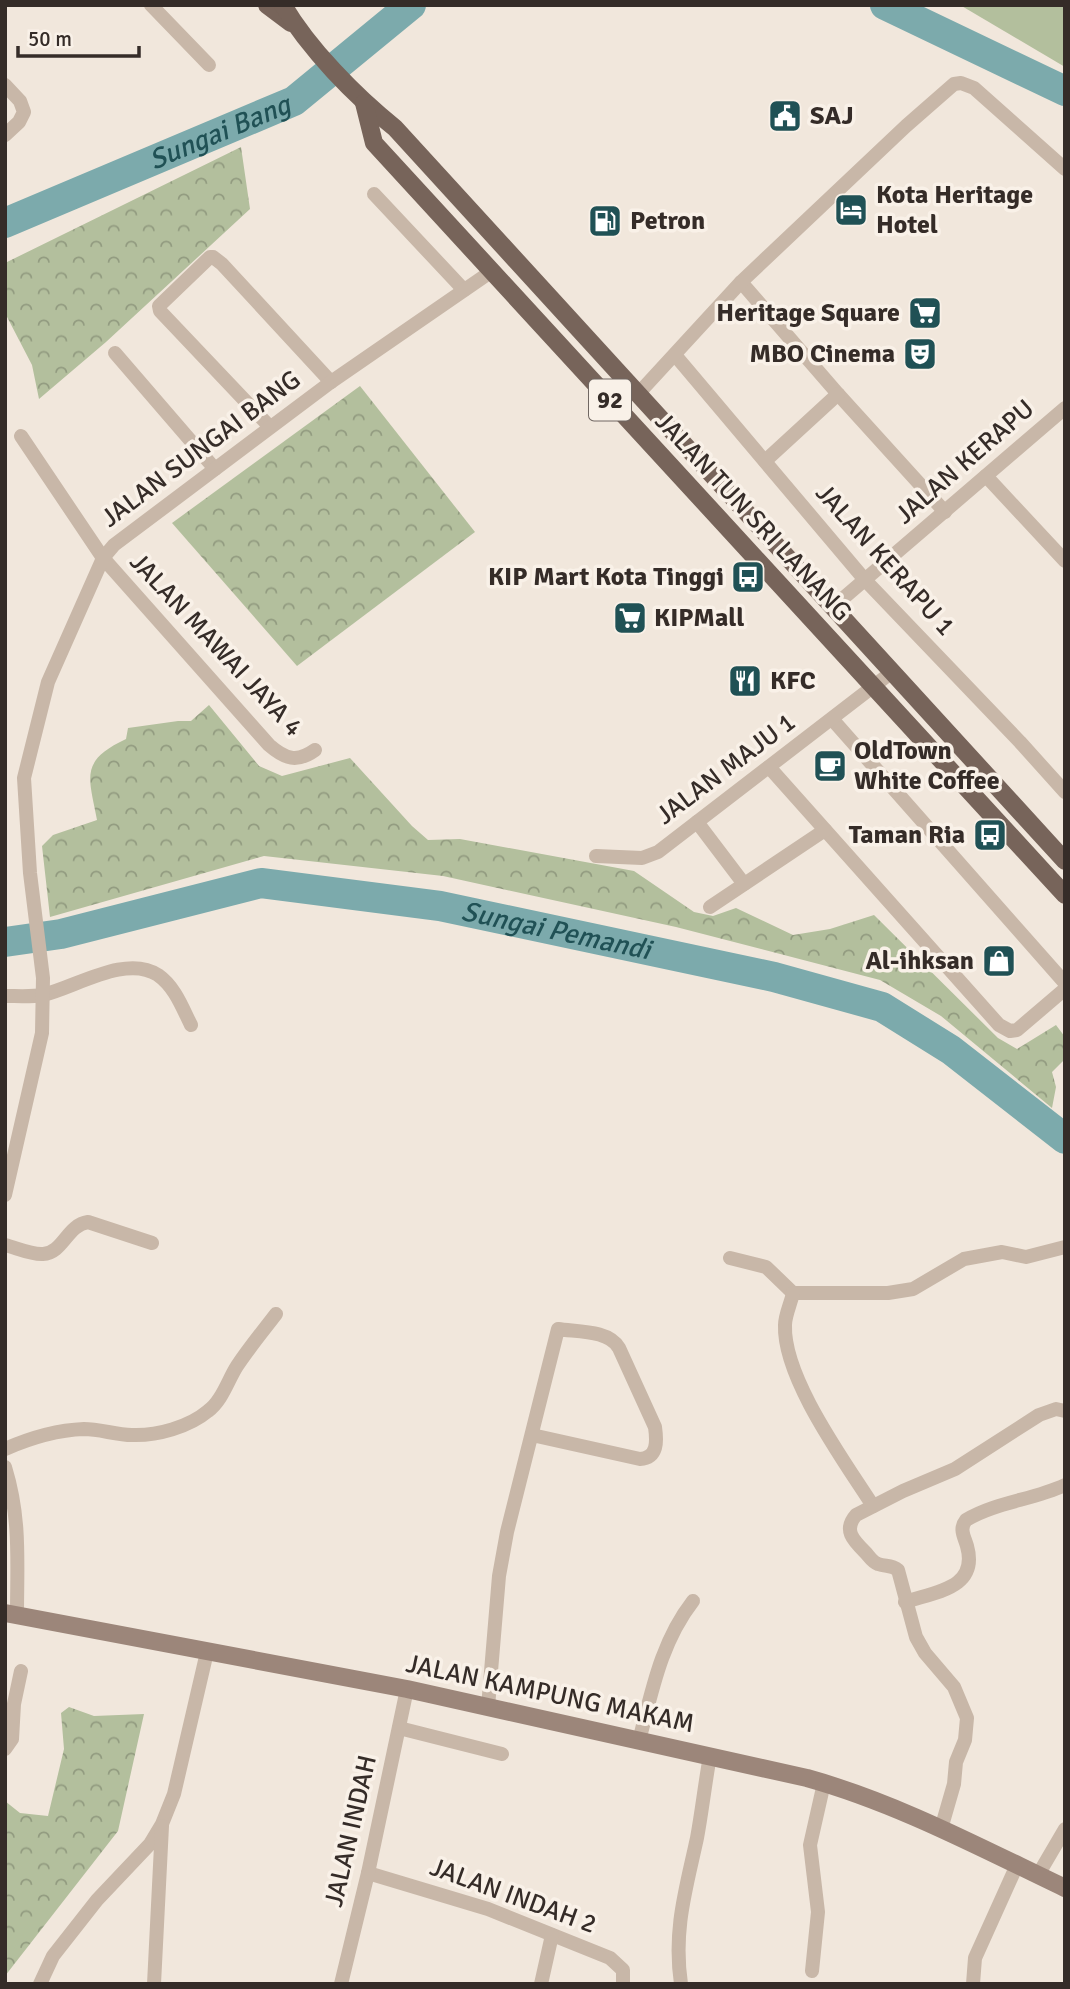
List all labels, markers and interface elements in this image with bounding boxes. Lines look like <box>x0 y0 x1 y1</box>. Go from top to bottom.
scale bar <box>18 14 138 58</box>
text: 50 m <box>28 26 72 52</box>
water label: Sungai Bang <box>144 87 297 177</box>
public building icon: SAJ <box>766 97 804 135</box>
place label: SAJ <box>810 100 854 132</box>
place label: Kota Heritage Hotel <box>876 179 1033 241</box>
hotel icon: Kota Heritage Hotel <box>832 191 870 229</box>
fuel station icon: Petron <box>586 202 624 240</box>
place label: Petron <box>630 205 705 237</box>
supermarket icon: Heritage Square <box>906 294 944 332</box>
place label: Heritage Square <box>716 297 900 329</box>
theatre icon: MBO Cinema <box>901 335 939 373</box>
place label: MBO Cinema <box>749 338 895 370</box>
street label: JALAN SUNGAI BANG <box>95 364 307 534</box>
road number: 92 <box>589 380 631 421</box>
street label: JALAN KERAPU <box>889 393 1041 531</box>
street label: JALAN TUN SRI LANANG <box>648 406 858 628</box>
street label: JALAN KERAPU 1 <box>808 477 962 643</box>
street label: JALAN MAWAI JAYA 4 <box>123 546 309 744</box>
bus stop icon: KIP Mart Kota Tinggi <box>729 558 767 596</box>
place label: KIP Mart Kota Tinggi <box>488 561 724 593</box>
supermarket icon: KIPMall <box>611 599 649 637</box>
place label: KIPMall <box>654 602 744 634</box>
restaurant icon: KFC <box>726 662 764 700</box>
place label: KFC <box>770 665 816 697</box>
street label: JALAN MAJU 1 <box>650 706 802 832</box>
place label: OldTown White Coffee <box>854 735 1000 797</box>
cafe icon: OldTown White Coffee <box>811 747 849 785</box>
bus stop icon: Taman Ria <box>971 816 1009 854</box>
place label: Taman Ria <box>849 819 965 851</box>
water label: Sungai Pemandi <box>458 894 656 968</box>
shop icon: Al-ihksan <box>980 942 1018 980</box>
place label: Al-ihksan <box>865 945 974 977</box>
street label: JALAN KAMPUNG MAKAM <box>403 1648 697 1740</box>
street label: JALAN INDAH <box>318 1752 384 1910</box>
street label: JALAN INDAH 2 <box>425 1851 601 1941</box>

